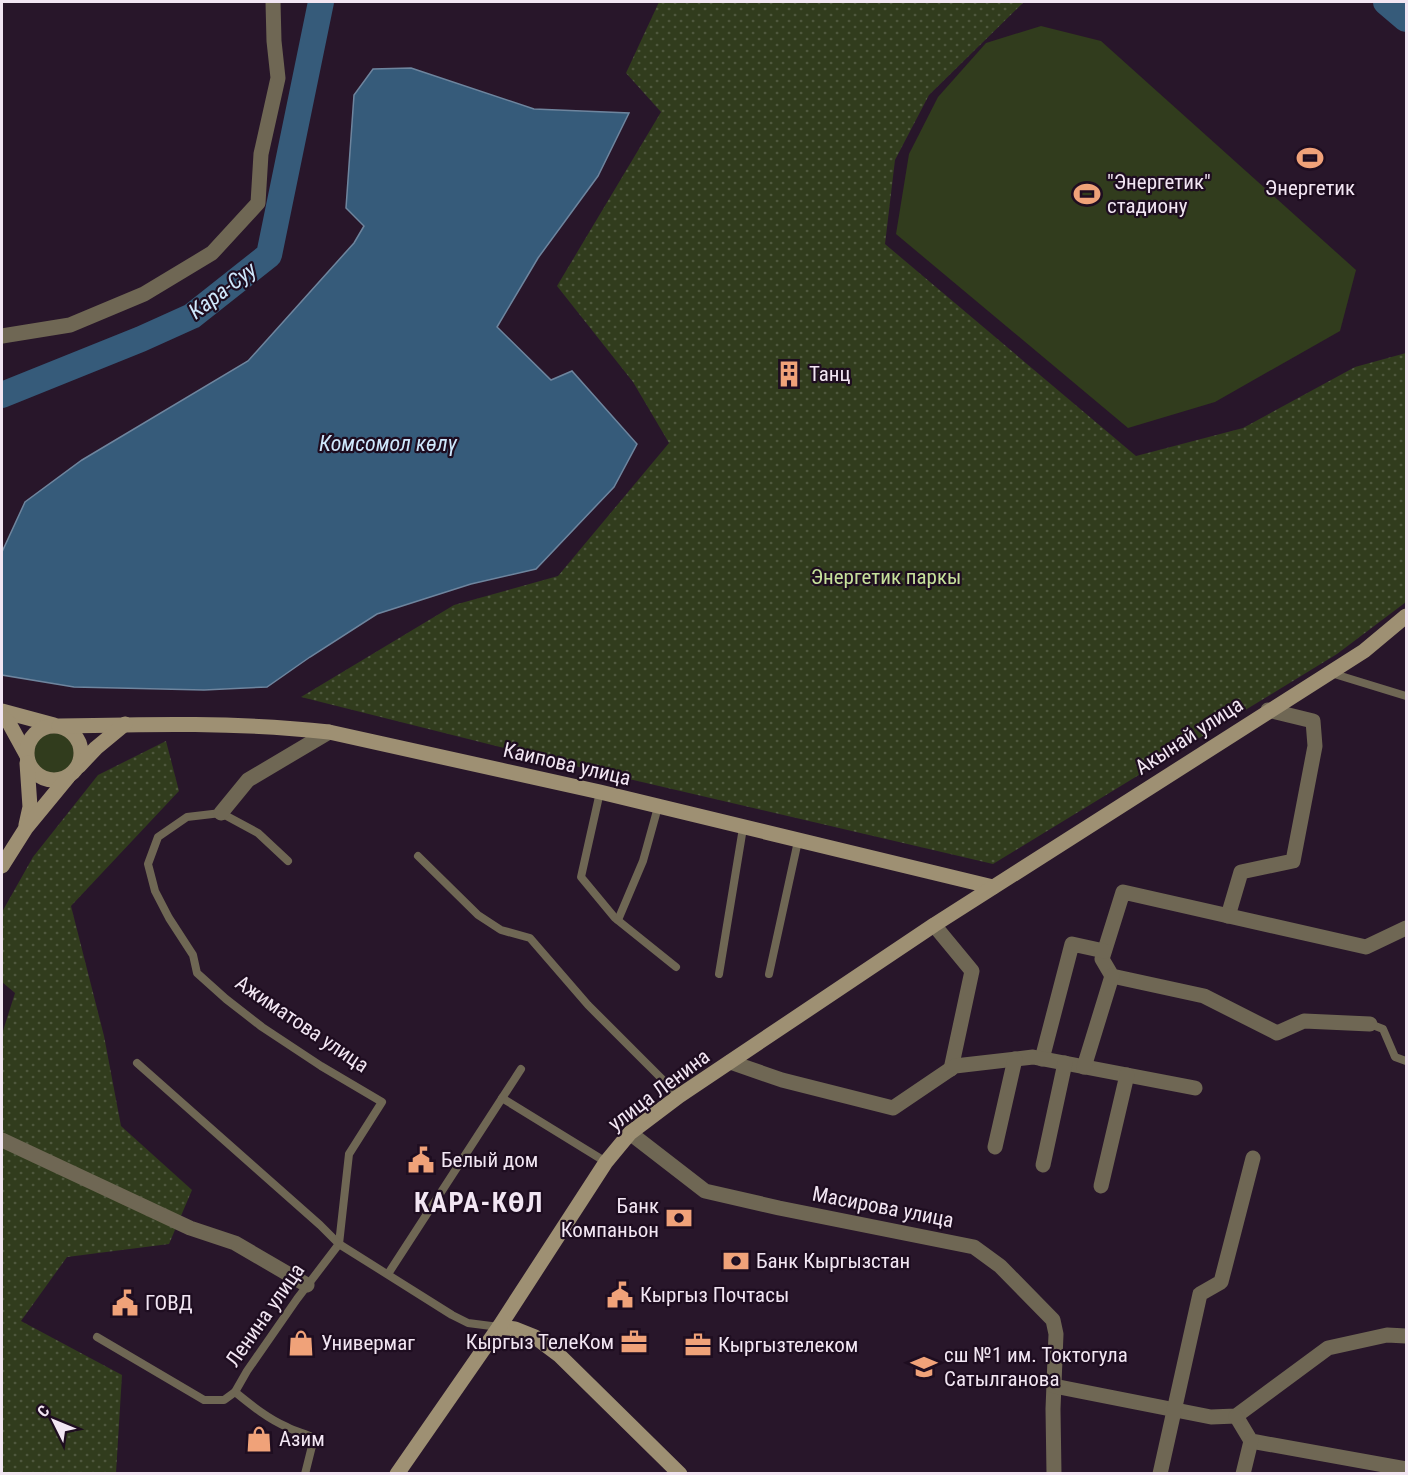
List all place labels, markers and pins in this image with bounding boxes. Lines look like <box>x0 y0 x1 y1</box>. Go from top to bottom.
sports icon: Энергетик <box>1295 143 1325 173</box>
place label: "Энергетик" стадиону <box>1107 170 1211 218</box>
place label: Энергетик <box>1265 176 1355 200</box>
sports icon: "Энергетик" стадиону <box>1072 179 1102 209</box>
building icon: Танц <box>774 359 804 389</box>
place label: Танц <box>809 362 851 386</box>
public building icon: Белый дом <box>406 1145 436 1175</box>
place label: Белый дом <box>441 1148 538 1172</box>
place label: Банк Компаньон <box>561 1194 659 1242</box>
bank icon: Банк Компаньон <box>664 1203 694 1233</box>
bank icon: Банк Кыргызстан <box>721 1246 751 1276</box>
place label: Банк Кыргызстан <box>756 1249 910 1273</box>
public building icon: Кыргыз Почтасы <box>605 1280 635 1310</box>
place label: Кыргыз Почтасы <box>640 1283 789 1307</box>
public building icon: ГОВД <box>110 1288 140 1318</box>
place label: ГОВД <box>145 1291 193 1315</box>
office icon: Кыргыз ТелеКом <box>619 1327 649 1357</box>
shop icon: Универмаг <box>286 1328 316 1358</box>
place label: Кыргыз ТелеКом <box>466 1330 614 1354</box>
office icon: Кыргызтелеком <box>683 1330 713 1360</box>
place label: Универмаг <box>321 1331 415 1355</box>
place label: Кыргызтелеком <box>718 1333 858 1357</box>
place label: сш №1 им. Токтогула Сатылганова <box>944 1343 1128 1391</box>
school or university icon: сш №1 им. Токтогула Сатылганова <box>909 1352 939 1382</box>
shop icon: Азим <box>244 1424 274 1454</box>
place label: Азим <box>279 1427 325 1451</box>

